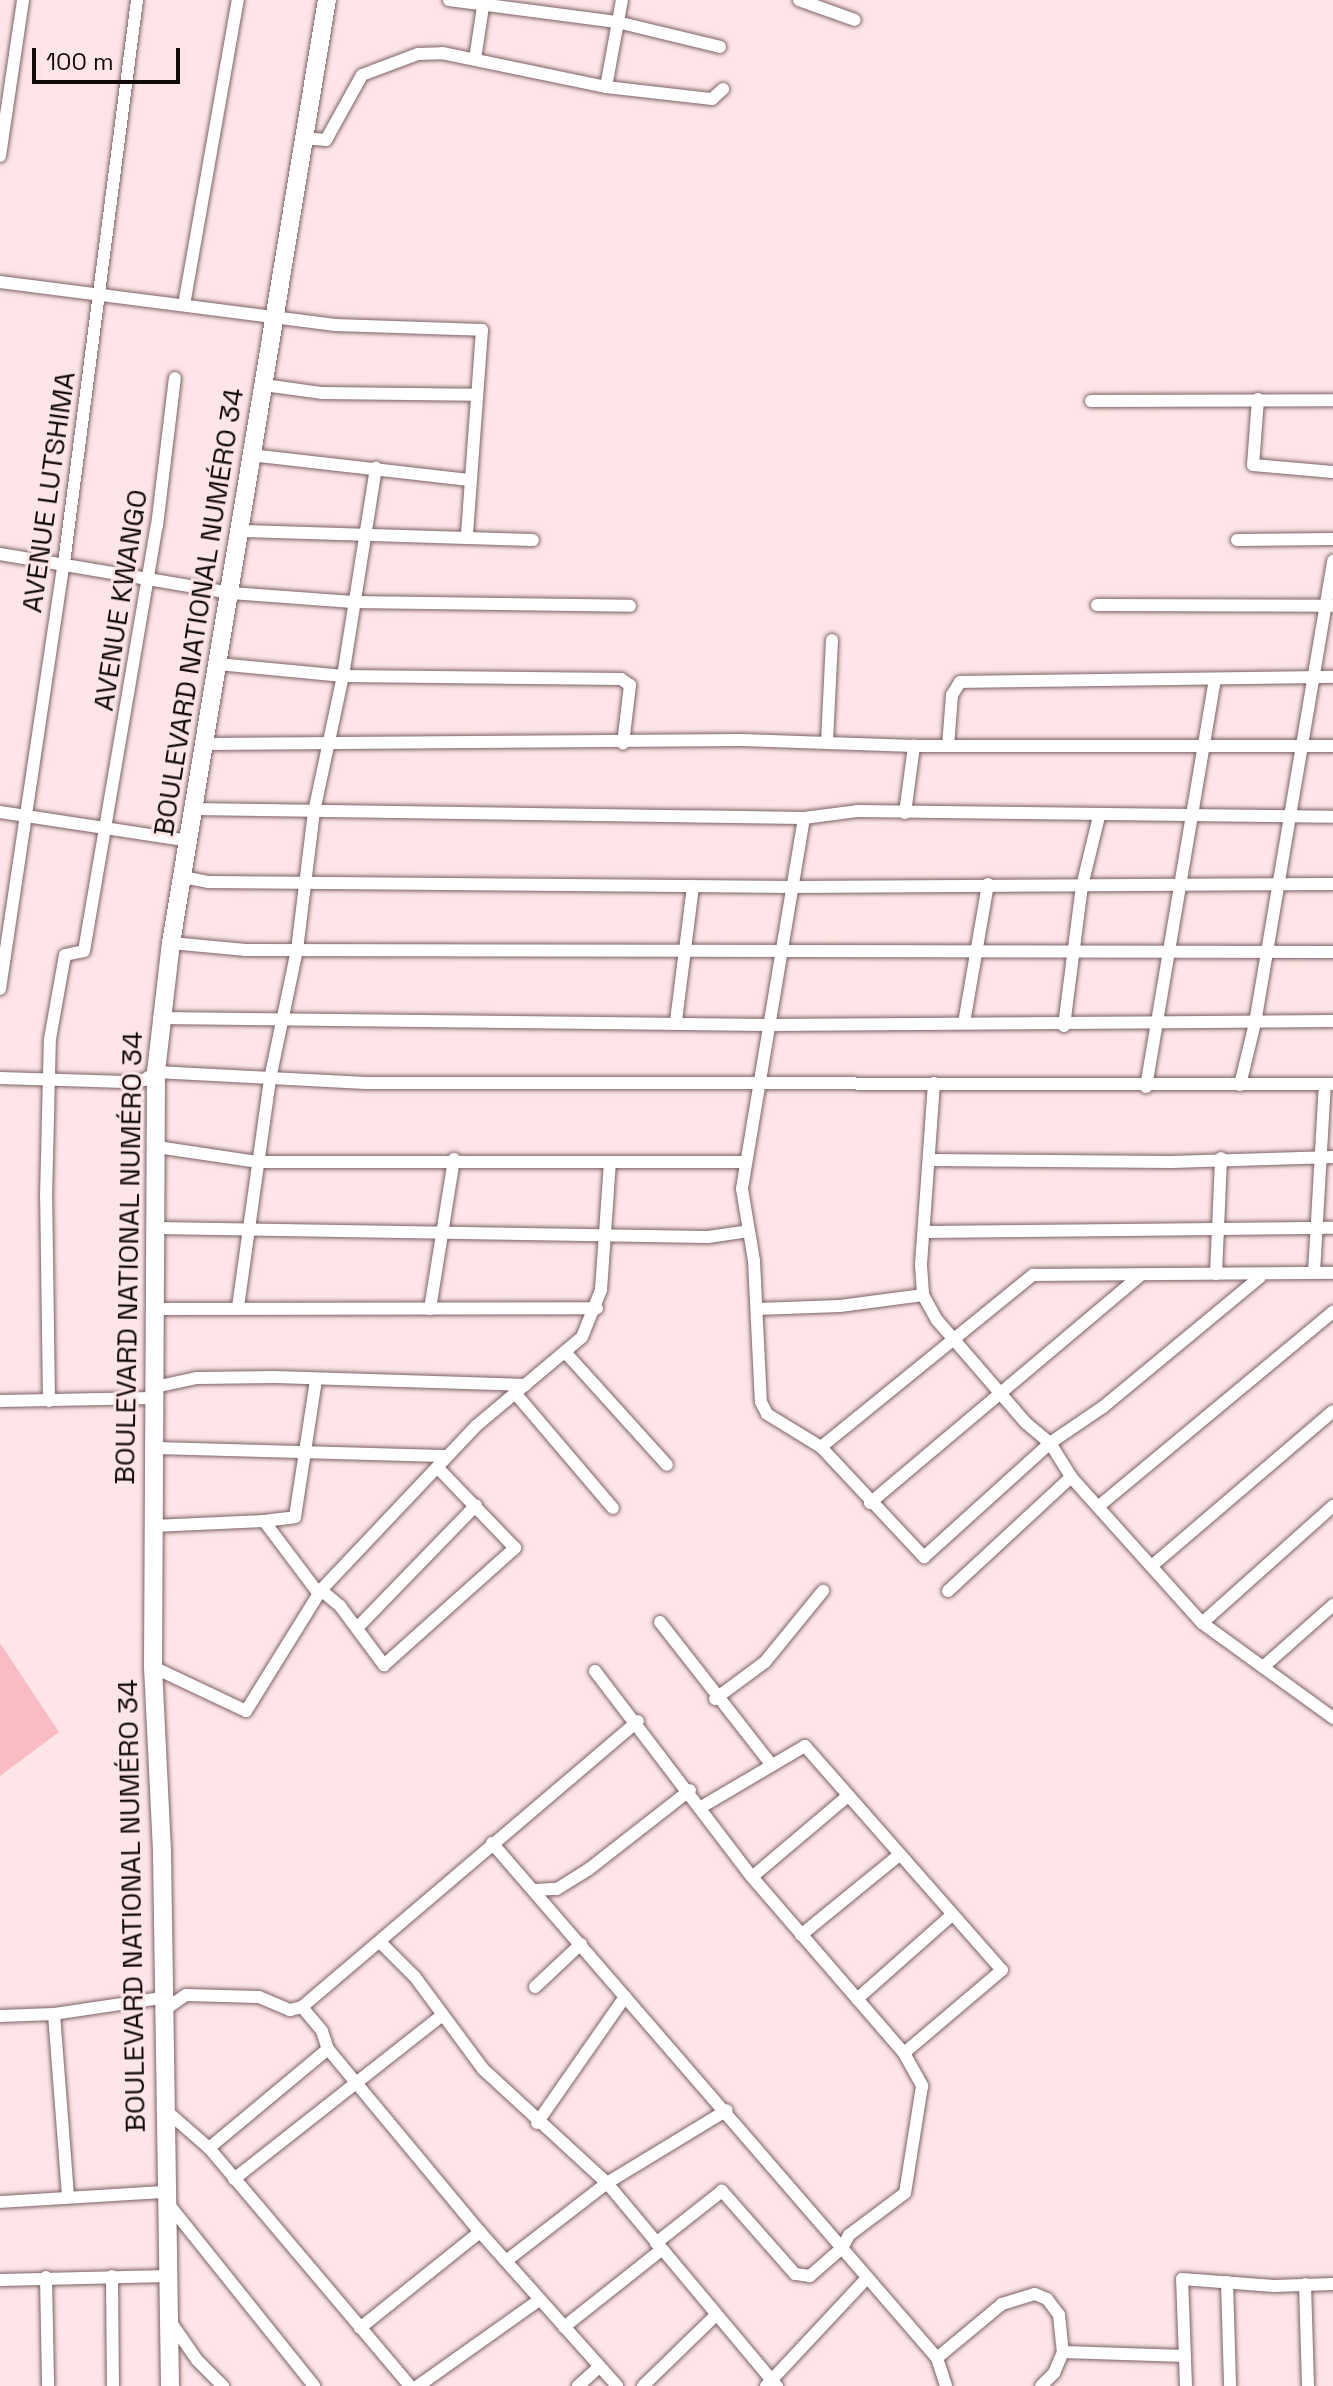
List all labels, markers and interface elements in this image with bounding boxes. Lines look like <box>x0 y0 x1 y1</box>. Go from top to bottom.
scale bar <box>36 32 184 82</box>
text: 100 m <box>46 46 114 77</box>
street label: AVENUE LUTSHIMA <box>14 369 82 615</box>
street label: BOULEVARD NATIONAL NUMÉRO 34 <box>146 385 250 839</box>
street label: AVENUE KWANGO <box>86 487 154 713</box>
street label: BOULEVARD NATIONAL NUMÉRO 34 <box>107 1031 149 1485</box>
street label: BOULEVARD NATIONAL NUMÉRO 34 <box>110 1679 152 2133</box>

